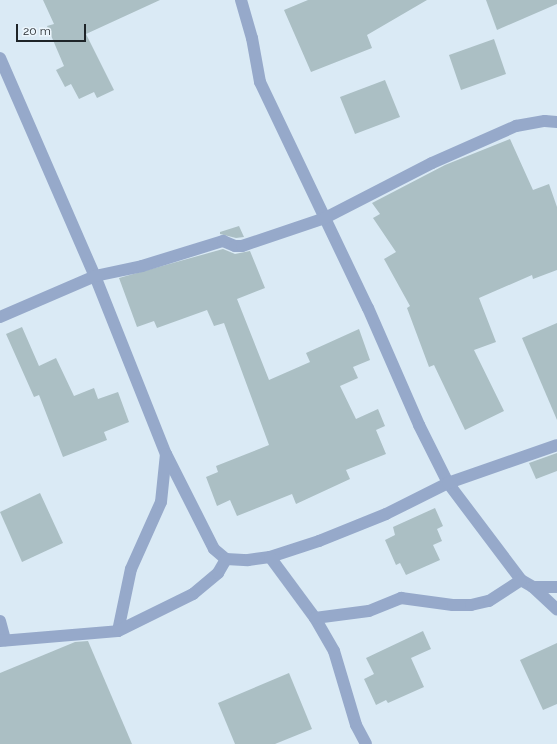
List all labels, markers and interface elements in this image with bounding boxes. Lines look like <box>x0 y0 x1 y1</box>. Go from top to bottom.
scale bar <box>18 16 88 42</box>
text: 20 m <box>23 24 51 38</box>

